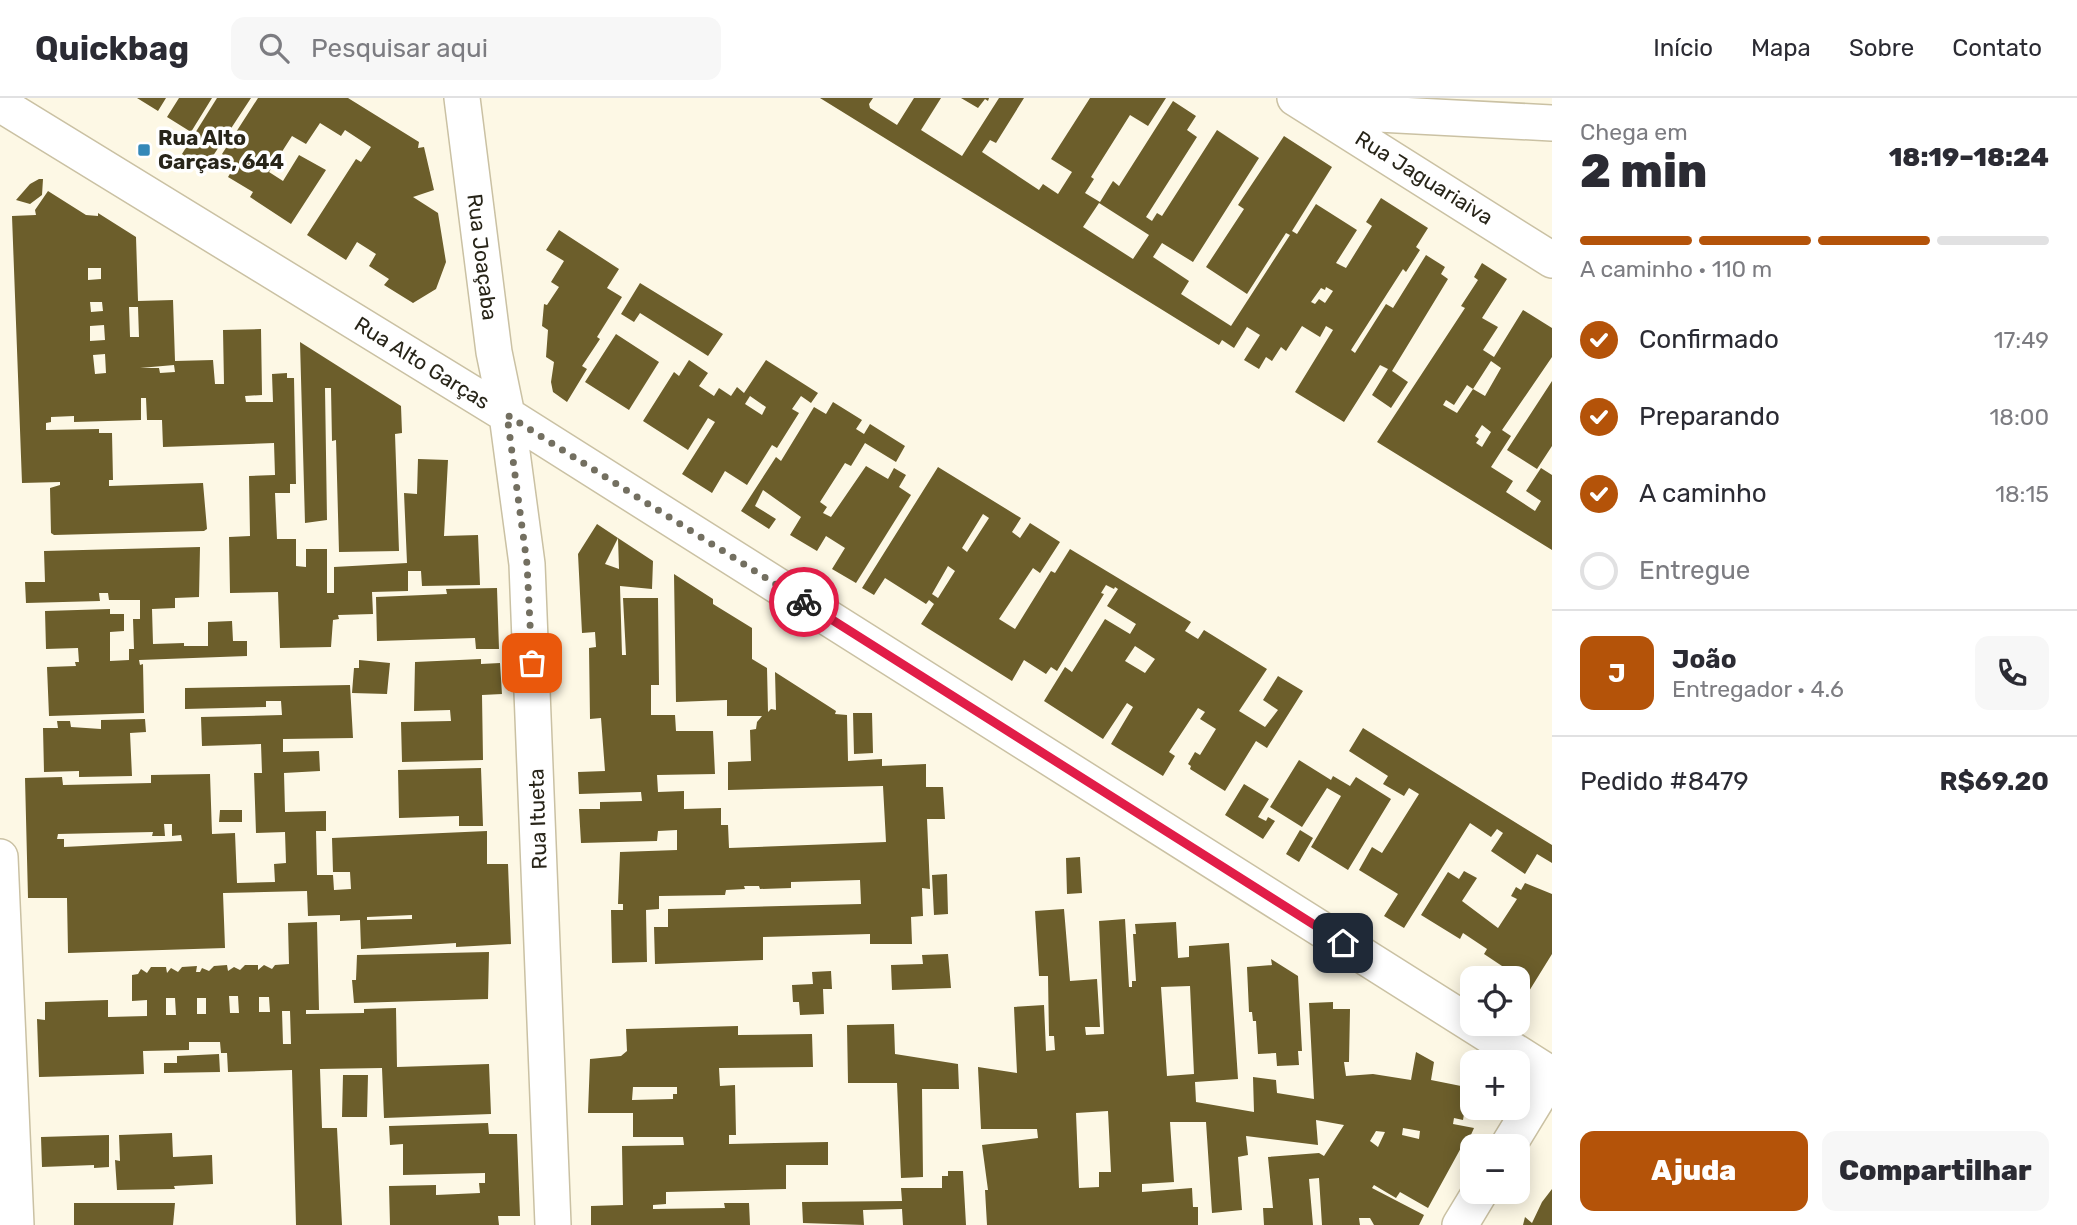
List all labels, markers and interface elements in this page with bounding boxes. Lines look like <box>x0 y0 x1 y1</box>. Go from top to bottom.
search box <box>231 17 721 80</box>
text: Quickbag <box>35 29 189 68</box>
icon: search <box>255 29 293 67</box>
text: Pesquisar aqui <box>311 33 488 64</box>
text: Início <box>1653 34 1713 62</box>
text: Mapa <box>1751 34 1811 62</box>
text: Sobre <box>1849 34 1914 62</box>
text: Contato <box>1952 34 2042 62</box>
text: Chega em <box>1580 118 1688 146</box>
place label: Rua Alto Garças, 644 <box>158 125 284 174</box>
street label: Rua Jaguariaiva <box>1351 125 1498 230</box>
marker: Rua Alto Garças, 644 <box>136 142 152 158</box>
text: 18:19–18:24 <box>1889 142 2049 173</box>
text: 2 min <box>1580 144 1707 199</box>
street label: Rua Joaçaba <box>462 192 503 322</box>
text: A caminho · 110 m <box>1580 255 1772 283</box>
street label: Rua Alto Garças <box>350 311 495 414</box>
icon: check <box>1580 321 1618 359</box>
text: Confirmado <box>1639 324 1779 355</box>
text: 17:49 <box>1994 326 2049 354</box>
icon: check <box>1580 398 1618 436</box>
text: Preparando <box>1639 401 1780 432</box>
text: 18:00 <box>1989 403 2049 431</box>
icon: check <box>1580 475 1618 513</box>
text: A caminho <box>1639 478 1767 509</box>
text: 18:15 <box>1995 480 2049 508</box>
text: Entregue <box>1639 555 1750 586</box>
courier <box>769 567 839 637</box>
icon: bike <box>785 583 823 621</box>
pin <box>502 633 562 693</box>
button: phone <box>1975 636 2049 710</box>
icon: bag <box>513 644 551 682</box>
text: João <box>1672 644 1737 675</box>
text: J <box>1608 658 1626 689</box>
text: Entregador · 4.6 <box>1672 675 1844 703</box>
text: Pedido #8479 <box>1580 766 1749 797</box>
text: R$69.20 <box>1939 766 2049 797</box>
street label: Rua Itueta <box>523 768 552 870</box>
pin <box>1313 913 1373 973</box>
icon: home <box>1324 924 1362 962</box>
map controls <box>1460 966 1530 1204</box>
button: locate <box>1460 966 1530 1036</box>
button: + <box>1460 1050 1530 1120</box>
button: Ajuda <box>1580 1131 1808 1211</box>
button: Compartilhar <box>1822 1131 2049 1211</box>
button: − <box>1460 1134 1530 1204</box>

